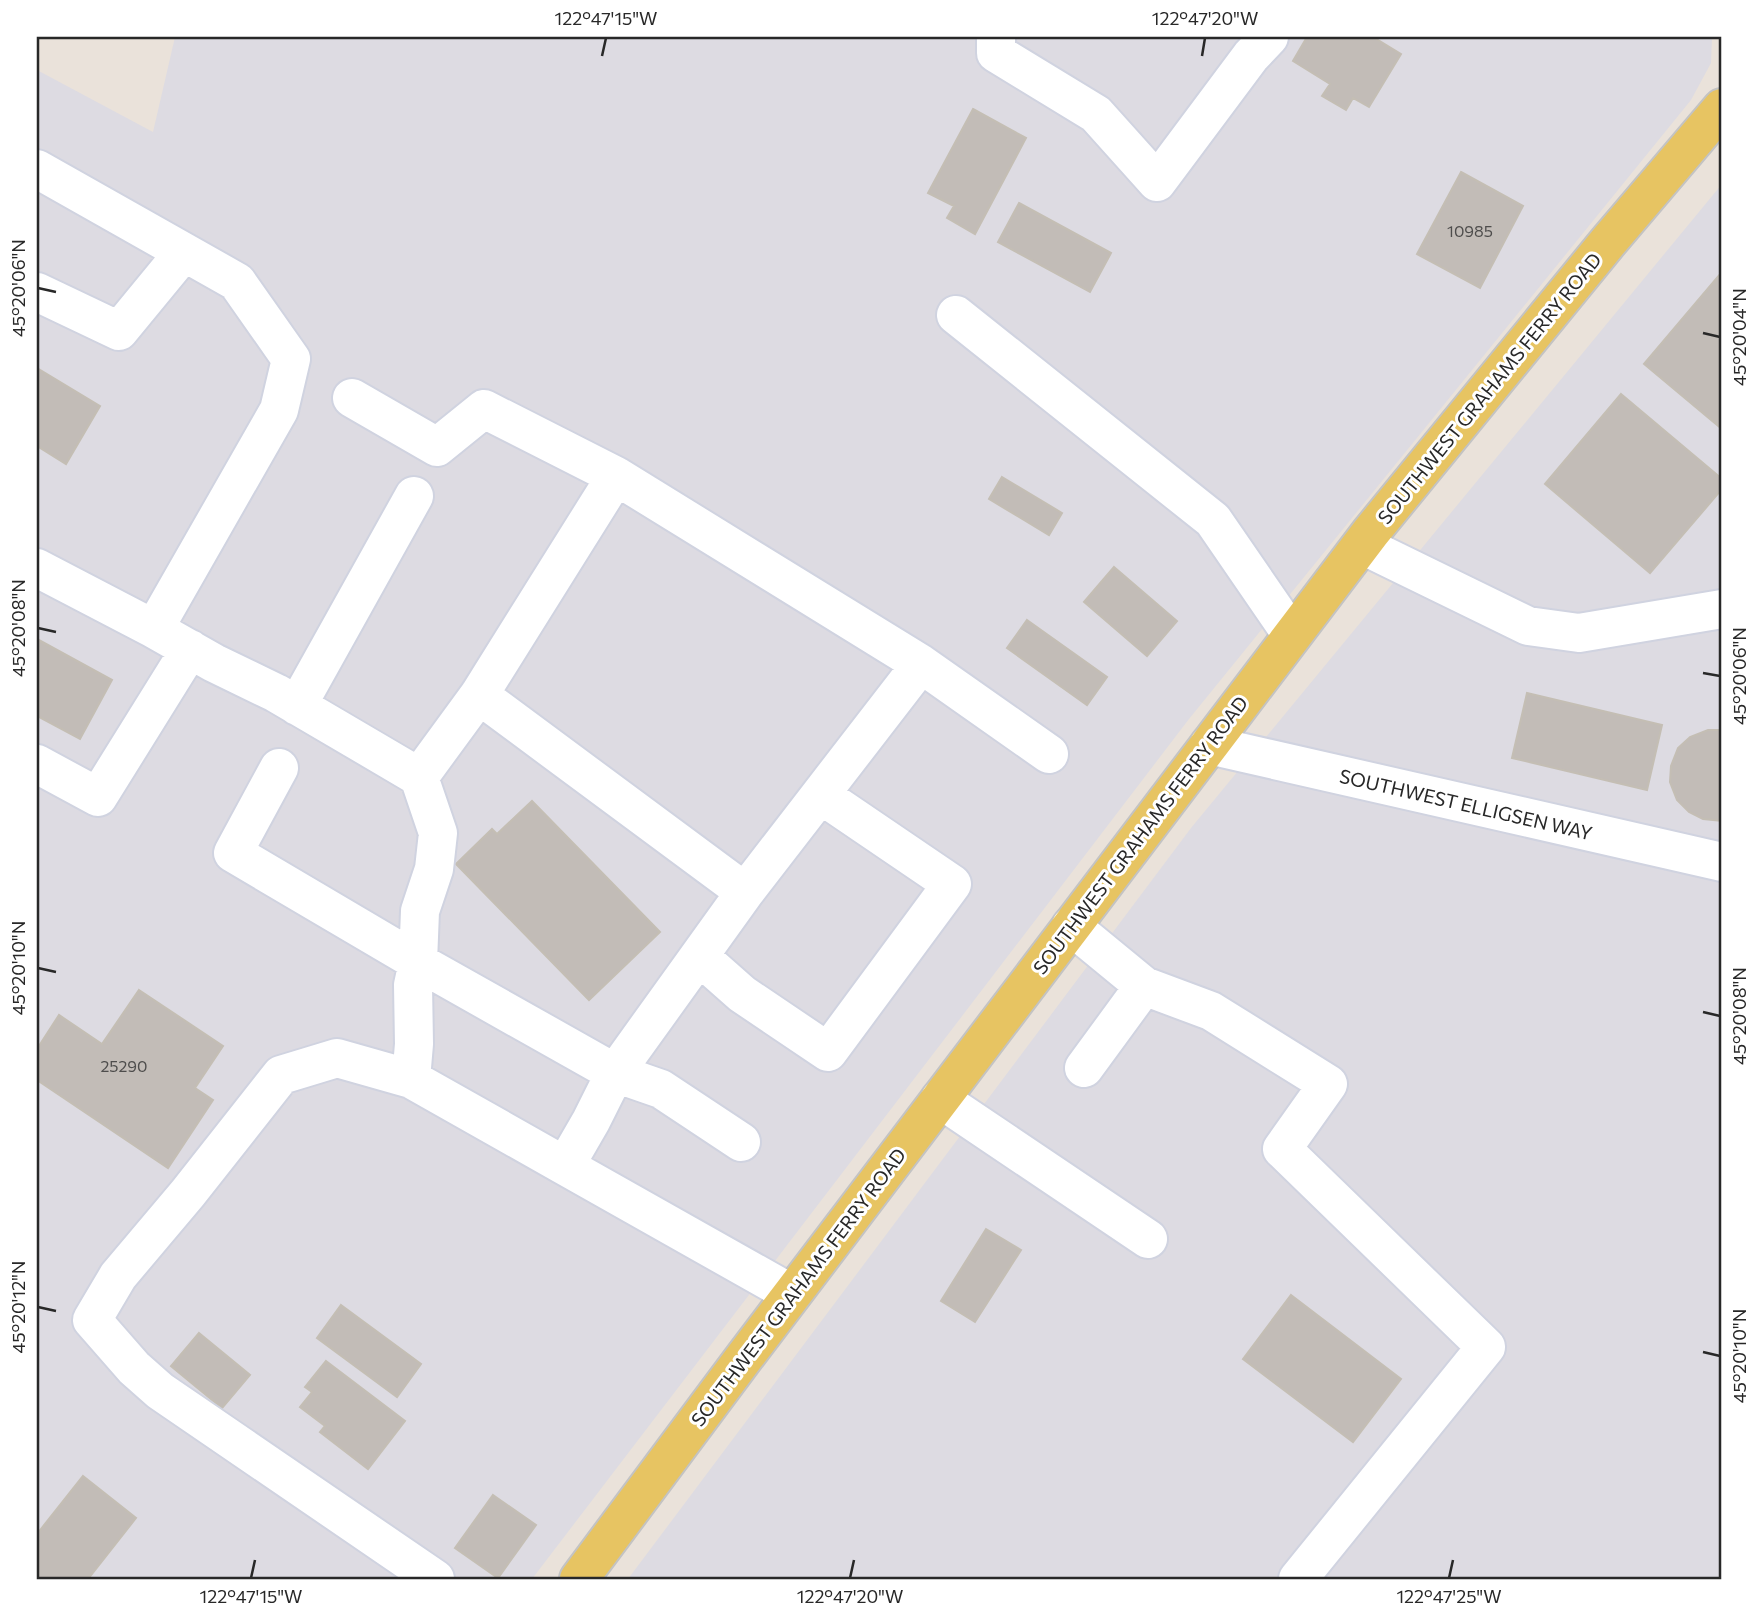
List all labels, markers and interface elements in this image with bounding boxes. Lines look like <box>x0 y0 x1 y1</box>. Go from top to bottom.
text: 122°47'15"W <box>555 7 657 29</box>
text: 122°47'20"W <box>1152 7 1258 29</box>
house number: 10985 <box>1447 221 1493 240</box>
text: 45°20'06"N <box>7 239 29 337</box>
street label: SOUTHWEST GRAHAMS FERRY ROAD <box>1372 248 1606 528</box>
text: 45°20'04"N <box>1728 288 1750 386</box>
text: 45°20'08"N <box>7 579 29 677</box>
text: 45°20'06"N <box>1728 627 1750 725</box>
street label: SOUTHWEST GRAHAMS FERRY ROAD <box>1028 691 1252 979</box>
street label: SOUTHWEST ELLIGSEN WAY <box>1337 764 1595 844</box>
text: 45°20'10"N <box>7 921 29 1015</box>
text: 45°20'08"N <box>1728 967 1750 1065</box>
house number: 25290 <box>100 1056 148 1075</box>
street label: SOUTHWEST GRAHAMS FERRY ROAD <box>686 1143 910 1431</box>
text: 45°20'12"N <box>7 1261 29 1353</box>
text: 45°20'10"N <box>1728 1309 1750 1403</box>
text: 122°47'15"W <box>200 1585 302 1607</box>
text: 122°47'20"W <box>797 1585 903 1607</box>
text: 122°47'25"W <box>1396 1585 1502 1607</box>

